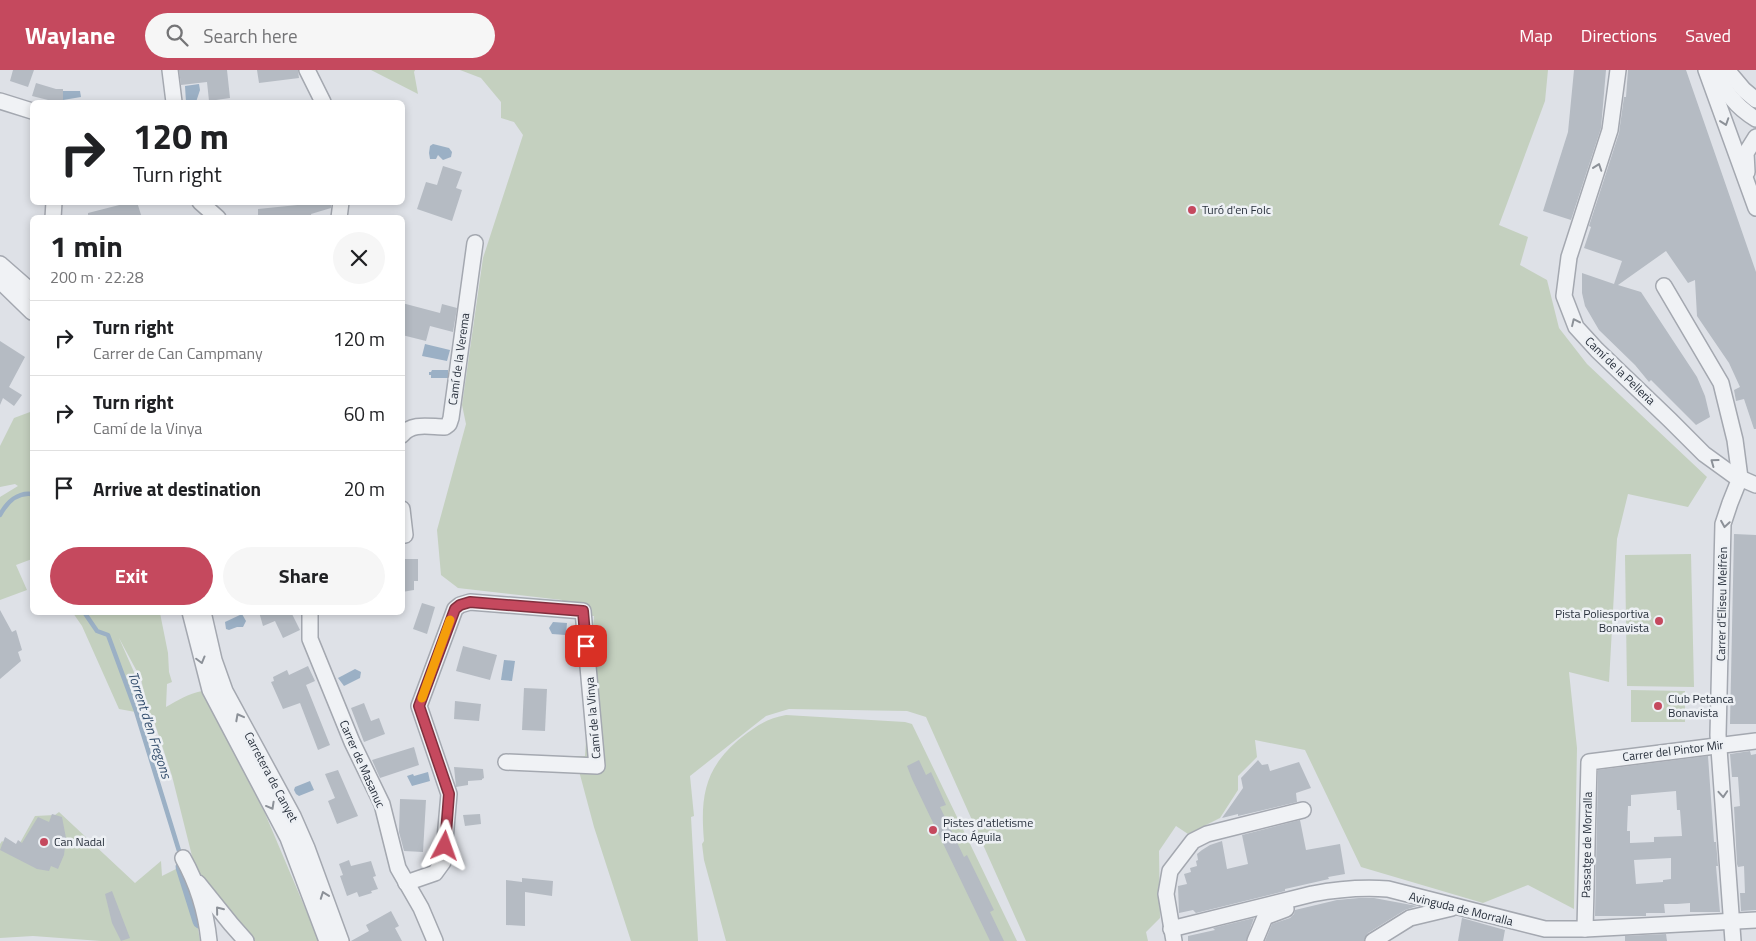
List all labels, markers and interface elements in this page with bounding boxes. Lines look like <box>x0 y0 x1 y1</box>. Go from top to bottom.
search box <box>145 13 495 58</box>
text: Waylane <box>25 17 115 53</box>
icon: search <box>163 21 191 49</box>
text: Search here <box>203 21 298 50</box>
text: Map <box>1519 22 1553 49</box>
text: Directions <box>1581 22 1657 49</box>
text: Saved <box>1685 22 1731 49</box>
text: 120 m <box>133 109 229 163</box>
one-way arrow <box>1719 117 1729 126</box>
icon: right <box>50 120 115 185</box>
text: Turn right <box>133 157 222 191</box>
one-way arrow <box>1592 163 1602 171</box>
place label: Turó d'en Folc <box>1202 200 1271 219</box>
marker: Turó d'en Folc <box>1186 204 1198 216</box>
text: 1 min <box>50 223 123 269</box>
button: close <box>333 232 385 284</box>
text: 200 m · 22:28 <box>50 265 144 289</box>
text: Turn right <box>93 312 174 341</box>
street label: Camí de la Verema <box>443 312 474 406</box>
one-way arrow <box>1571 318 1581 327</box>
icon: right <box>50 324 78 352</box>
text: 120 m <box>333 324 385 353</box>
street label: Camí de la Pelleria <box>1581 332 1660 409</box>
text: Carrer de Can Campmany <box>93 341 263 365</box>
text: Turn right <box>93 387 174 416</box>
icon: right <box>50 399 78 427</box>
text: 60 m <box>344 399 385 428</box>
text: Camí de la Vinya <box>93 416 202 440</box>
one-way arrow <box>1711 459 1720 467</box>
icon: arrive <box>50 474 78 502</box>
text: Arrive at destination <box>93 474 261 503</box>
text: 20 m <box>344 474 385 503</box>
one-way arrow <box>1720 519 1730 528</box>
button: Exit <box>50 547 213 605</box>
button: Share <box>223 547 385 605</box>
street label: Carrer d'Eliseu Meifrèn <box>1711 547 1732 661</box>
place label: Pista Poliesportiva Bonavista <box>1555 604 1649 637</box>
marker: Pista Poliesportiva Bonavista <box>1653 615 1665 627</box>
pin <box>565 625 607 667</box>
icon: arrive <box>572 632 600 660</box>
one-way arrow <box>195 655 206 664</box>
water label: Torrent d'en Fregons <box>123 669 178 782</box>
street label: Camí de la Vinya <box>579 676 606 760</box>
place label: Club Petanca Bonavista <box>1668 689 1734 722</box>
marker: Club Petanca Bonavista <box>1652 700 1664 712</box>
one-way arrow <box>235 714 245 723</box>
street label: Carrer de Masanuc <box>335 717 390 811</box>
street label: Carretera de Canyet <box>240 728 304 826</box>
street label: Carrer del Pintor Mir <box>1621 735 1725 766</box>
one-way arrow <box>1718 790 1729 798</box>
street label: Passatge de Morralla <box>1576 792 1597 898</box>
one-way arrow <box>265 801 275 810</box>
place label: Pistes d'atletisme Paco Águila <box>943 813 1033 846</box>
position arrow <box>418 819 470 871</box>
marker: Pistes d'atletisme Paco Águila <box>927 824 939 836</box>
place label: Can Nadal <box>54 832 105 851</box>
marker: Can Nadal <box>38 836 50 848</box>
street label: Avinguda de Morralla <box>1407 886 1515 931</box>
one-way arrow <box>320 891 330 900</box>
one-way arrow <box>217 907 225 916</box>

